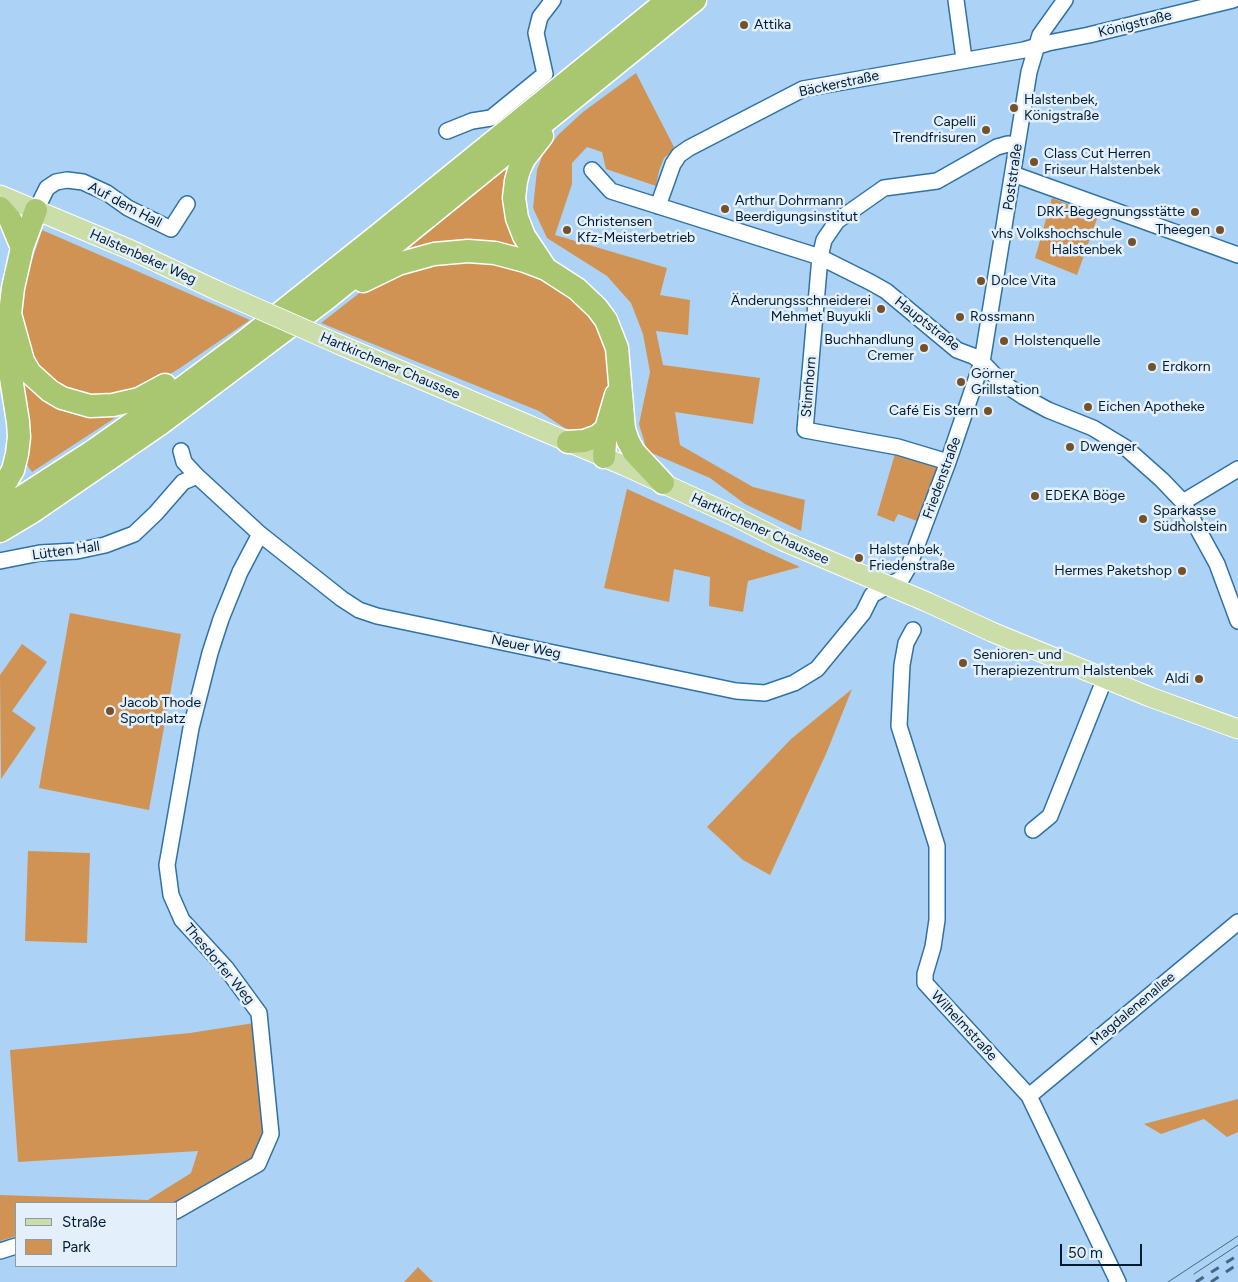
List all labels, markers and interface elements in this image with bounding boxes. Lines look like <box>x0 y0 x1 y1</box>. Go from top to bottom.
street label: Königstraße <box>1097 7 1173 41</box>
place label: Attika <box>754 17 791 33</box>
marker: Attika <box>738 19 750 31</box>
street label: Bäckerstraße <box>797 67 881 101</box>
place label: Halstenbek, Königstraße <box>1024 92 1099 124</box>
marker: Halstenbek, Königstraße <box>1008 102 1020 114</box>
place label: Capelli Trendfrisuren <box>893 114 976 146</box>
marker: Capelli Trendfrisuren <box>980 124 992 136</box>
street label: Poststraße <box>1000 143 1026 211</box>
place label: Class Cut Herren Friseur Halstenbek <box>1044 146 1160 178</box>
marker: Class Cut Herren Friseur Halstenbek <box>1028 156 1040 168</box>
street label: Auf dem Hall <box>85 179 165 231</box>
place label: Arthur Dohrmann Beerdigungsinstitut <box>735 193 858 226</box>
marker: Arthur Dohrmann Beerdigungsinstitut <box>719 203 731 215</box>
place label: DRK-Begegnungsstätte <box>1037 204 1185 220</box>
marker: DRK-Begegnungsstätte <box>1189 206 1201 218</box>
place label: Christensen Kfz-Meisterbetrieb <box>577 214 695 246</box>
place label: Theegen <box>1155 222 1210 238</box>
marker: Christensen Kfz-Meisterbetrieb <box>561 224 573 236</box>
marker: Theegen <box>1214 224 1226 236</box>
street label: Halstenbeker Weg <box>87 226 199 288</box>
place label: vhs Volkshochschule Halstenbek <box>992 226 1122 258</box>
marker: vhs Volkshochschule Halstenbek <box>1126 236 1138 248</box>
place label: Dolce Vita <box>991 273 1056 289</box>
marker: Dolce Vita <box>975 275 987 287</box>
place label: Änderungsschneiderei Mehmet Buyukli <box>731 293 871 326</box>
street label: Hauptstraße <box>891 293 963 355</box>
marker: Änderungsschneiderei Mehmet Buyukli <box>875 303 887 315</box>
place label: Rossmann <box>970 309 1035 325</box>
marker: Rossmann <box>954 311 966 323</box>
street label: Hartkirchener Chaussee <box>318 329 462 403</box>
place label: Buchhandlung Cremer <box>824 332 914 364</box>
place label: Holstenquelle <box>1014 333 1100 349</box>
marker: Holstenquelle <box>998 335 1010 347</box>
marker: Buchhandlung Cremer <box>918 342 930 354</box>
street label: Stinnhorn <box>798 356 820 418</box>
place label: Erdkorn <box>1162 359 1211 375</box>
marker: Erdkorn <box>1146 361 1158 373</box>
place label: Görner Grillstation <box>971 366 1039 398</box>
marker: Görner Grillstation <box>955 376 967 388</box>
place label: Eichen Apotheke <box>1098 399 1205 415</box>
marker: Eichen Apotheke <box>1082 401 1094 413</box>
place label: Café Eis Stern <box>889 403 978 419</box>
marker: Café Eis Stern <box>982 405 994 417</box>
street label: Friedenstraße <box>919 435 965 521</box>
place label: Dwenger <box>1080 439 1136 455</box>
marker: Dwenger <box>1064 441 1076 453</box>
place label: EDEKA Böge <box>1045 488 1125 504</box>
street label: Hartkirchener Chaussee <box>688 490 832 568</box>
marker: EDEKA Böge <box>1029 490 1041 502</box>
place label: Sparkasse Südholstein <box>1153 503 1227 536</box>
marker: Sparkasse Südholstein <box>1137 513 1149 525</box>
street label: Lütten Hall <box>31 538 101 564</box>
place label: Halstenbek, Friedenstraße <box>869 542 955 574</box>
marker: Halstenbek, Friedenstraße <box>853 552 865 564</box>
place label: Hermes Paketshop <box>1054 563 1172 579</box>
marker: Hermes Paketshop <box>1176 565 1188 577</box>
street label: Neuer Weg <box>490 631 562 663</box>
place label: Senioren- und Therapiezentrum Halstenbek <box>973 647 1153 680</box>
marker: Senioren- und Therapiezentrum Halstenbek <box>957 657 969 669</box>
place label: Aldi <box>1165 671 1189 687</box>
marker: Aldi <box>1193 673 1205 685</box>
place label: Jacob Thode Sportplatz <box>120 695 201 728</box>
marker: Jacob Thode Sportplatz <box>104 705 116 717</box>
street label: Thesdorfer Weg <box>180 920 258 1008</box>
street label: Magdalenenallee <box>1087 969 1179 1049</box>
street label: Wilhelmstraße <box>927 988 1001 1064</box>
legend <box>15 1202 178 1267</box>
text: Straße <box>62 1213 106 1231</box>
scale bar <box>1063 1234 1146 1266</box>
text: Park <box>62 1238 91 1256</box>
text: 50 m <box>1068 1244 1103 1262</box>

